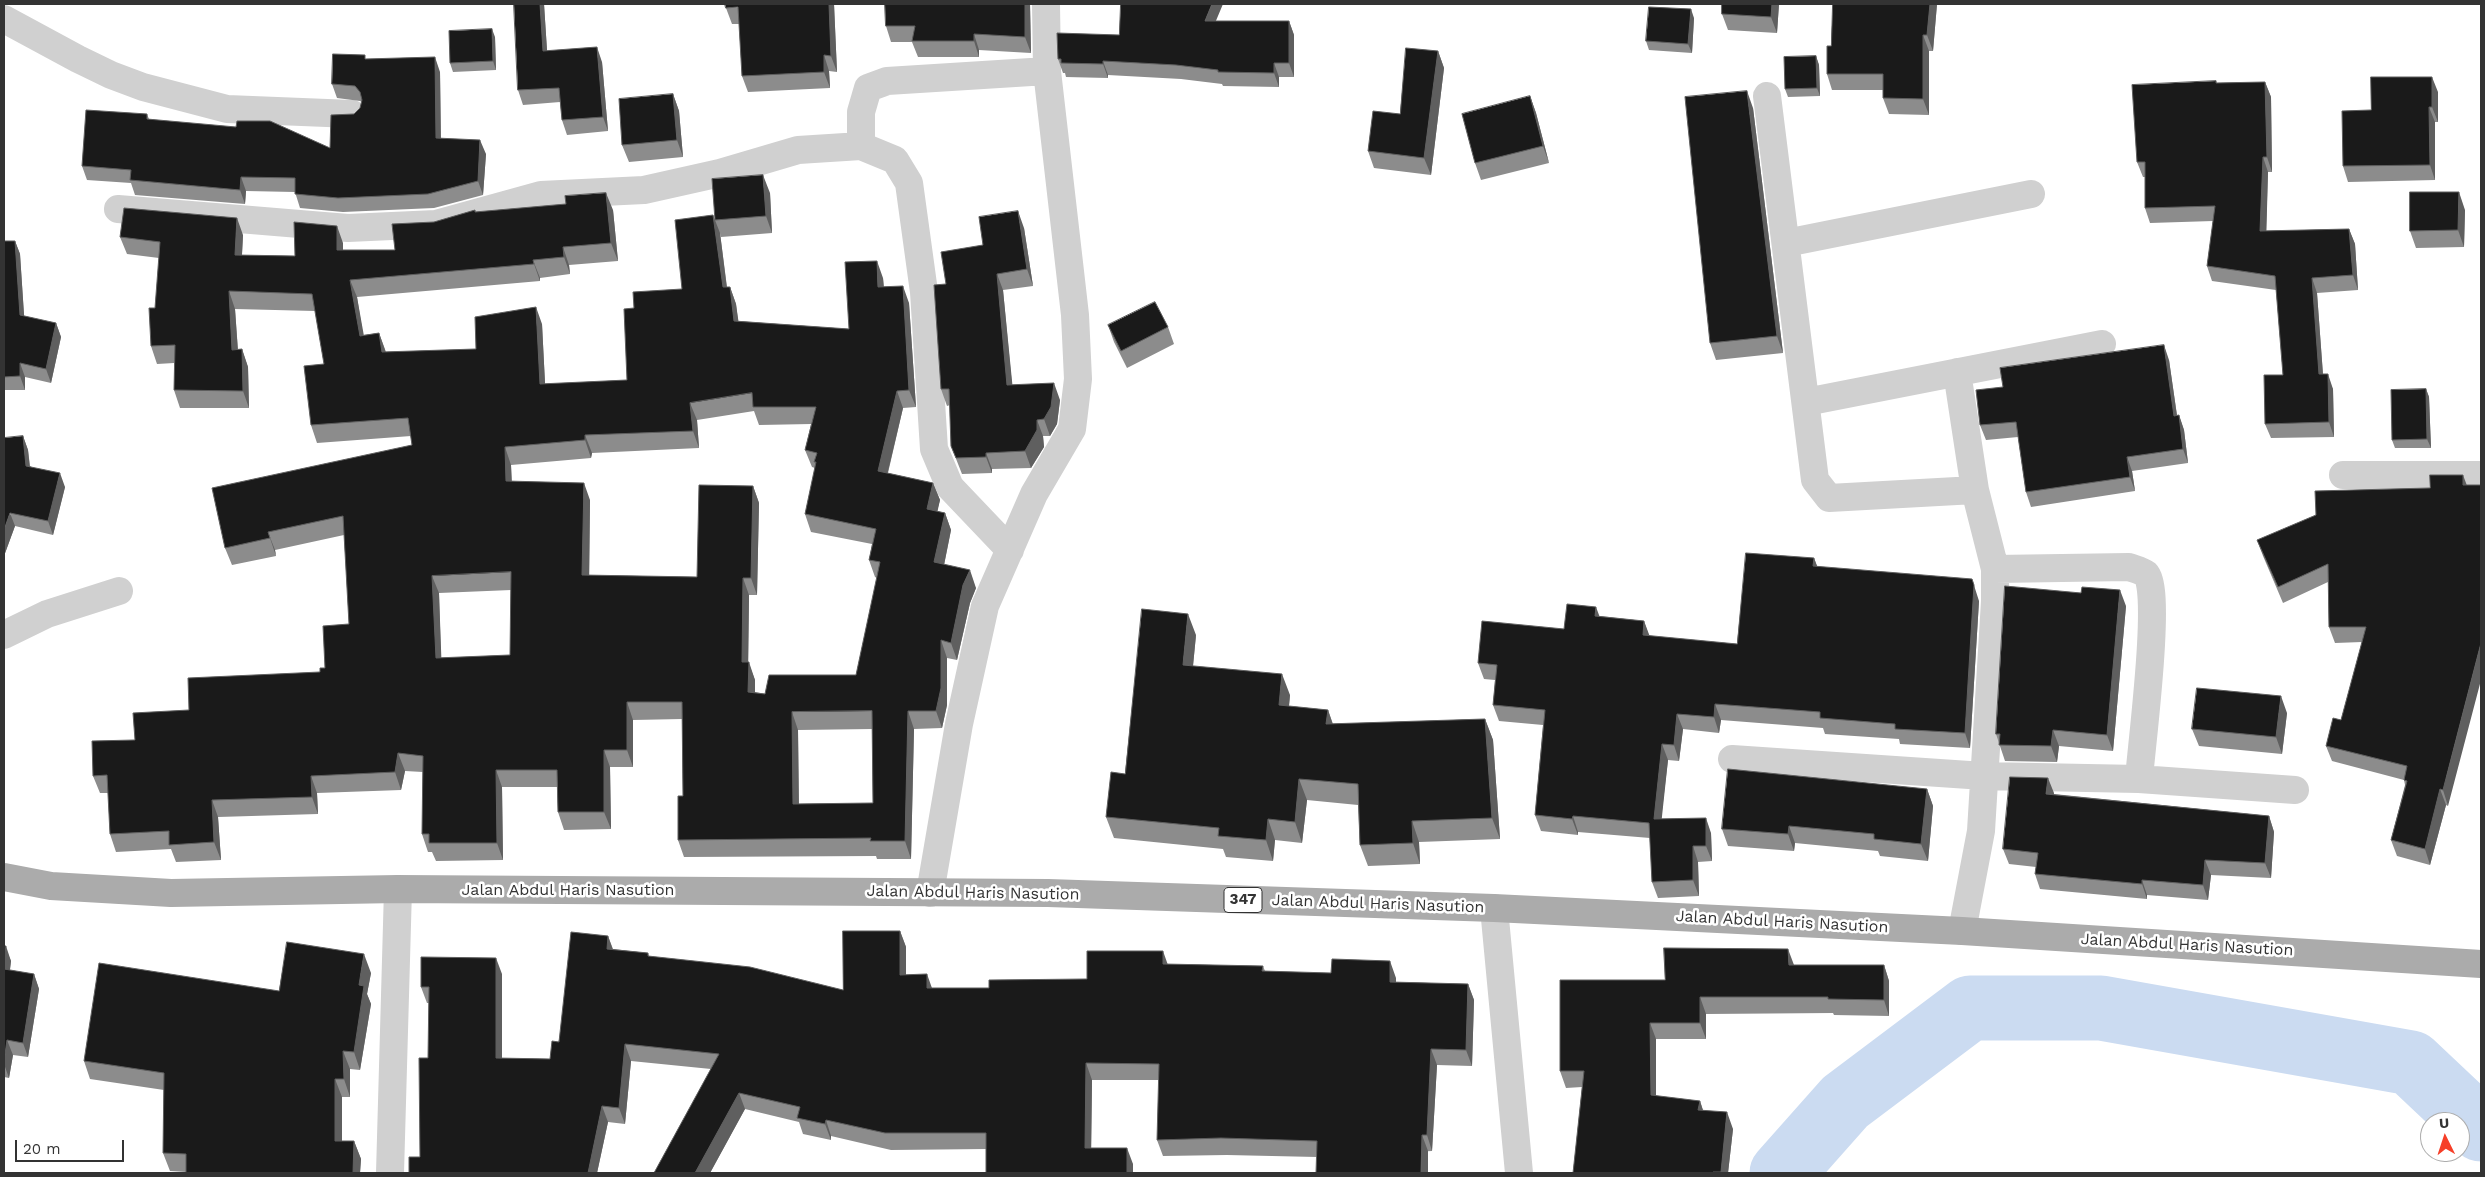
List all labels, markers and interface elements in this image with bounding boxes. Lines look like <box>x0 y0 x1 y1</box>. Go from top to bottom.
street label: Jalan Abdul Haris Nasution <box>462 880 674 900</box>
street label: Jalan Abdul Haris Nasution <box>866 882 1080 904</box>
road number: 347 <box>1224 888 1262 912</box>
street label: Jalan Abdul Haris Nasution <box>1271 891 1485 917</box>
street label: Jalan Abdul Haris Nasution <box>1675 907 1889 937</box>
street label: Jalan Abdul Haris Nasution <box>2080 930 2294 960</box>
north arrow <box>2420 1112 2470 1162</box>
text: U <box>2438 1115 2450 1131</box>
scale bar <box>18 1130 126 1162</box>
text: 20 m <box>23 1140 61 1158</box>

